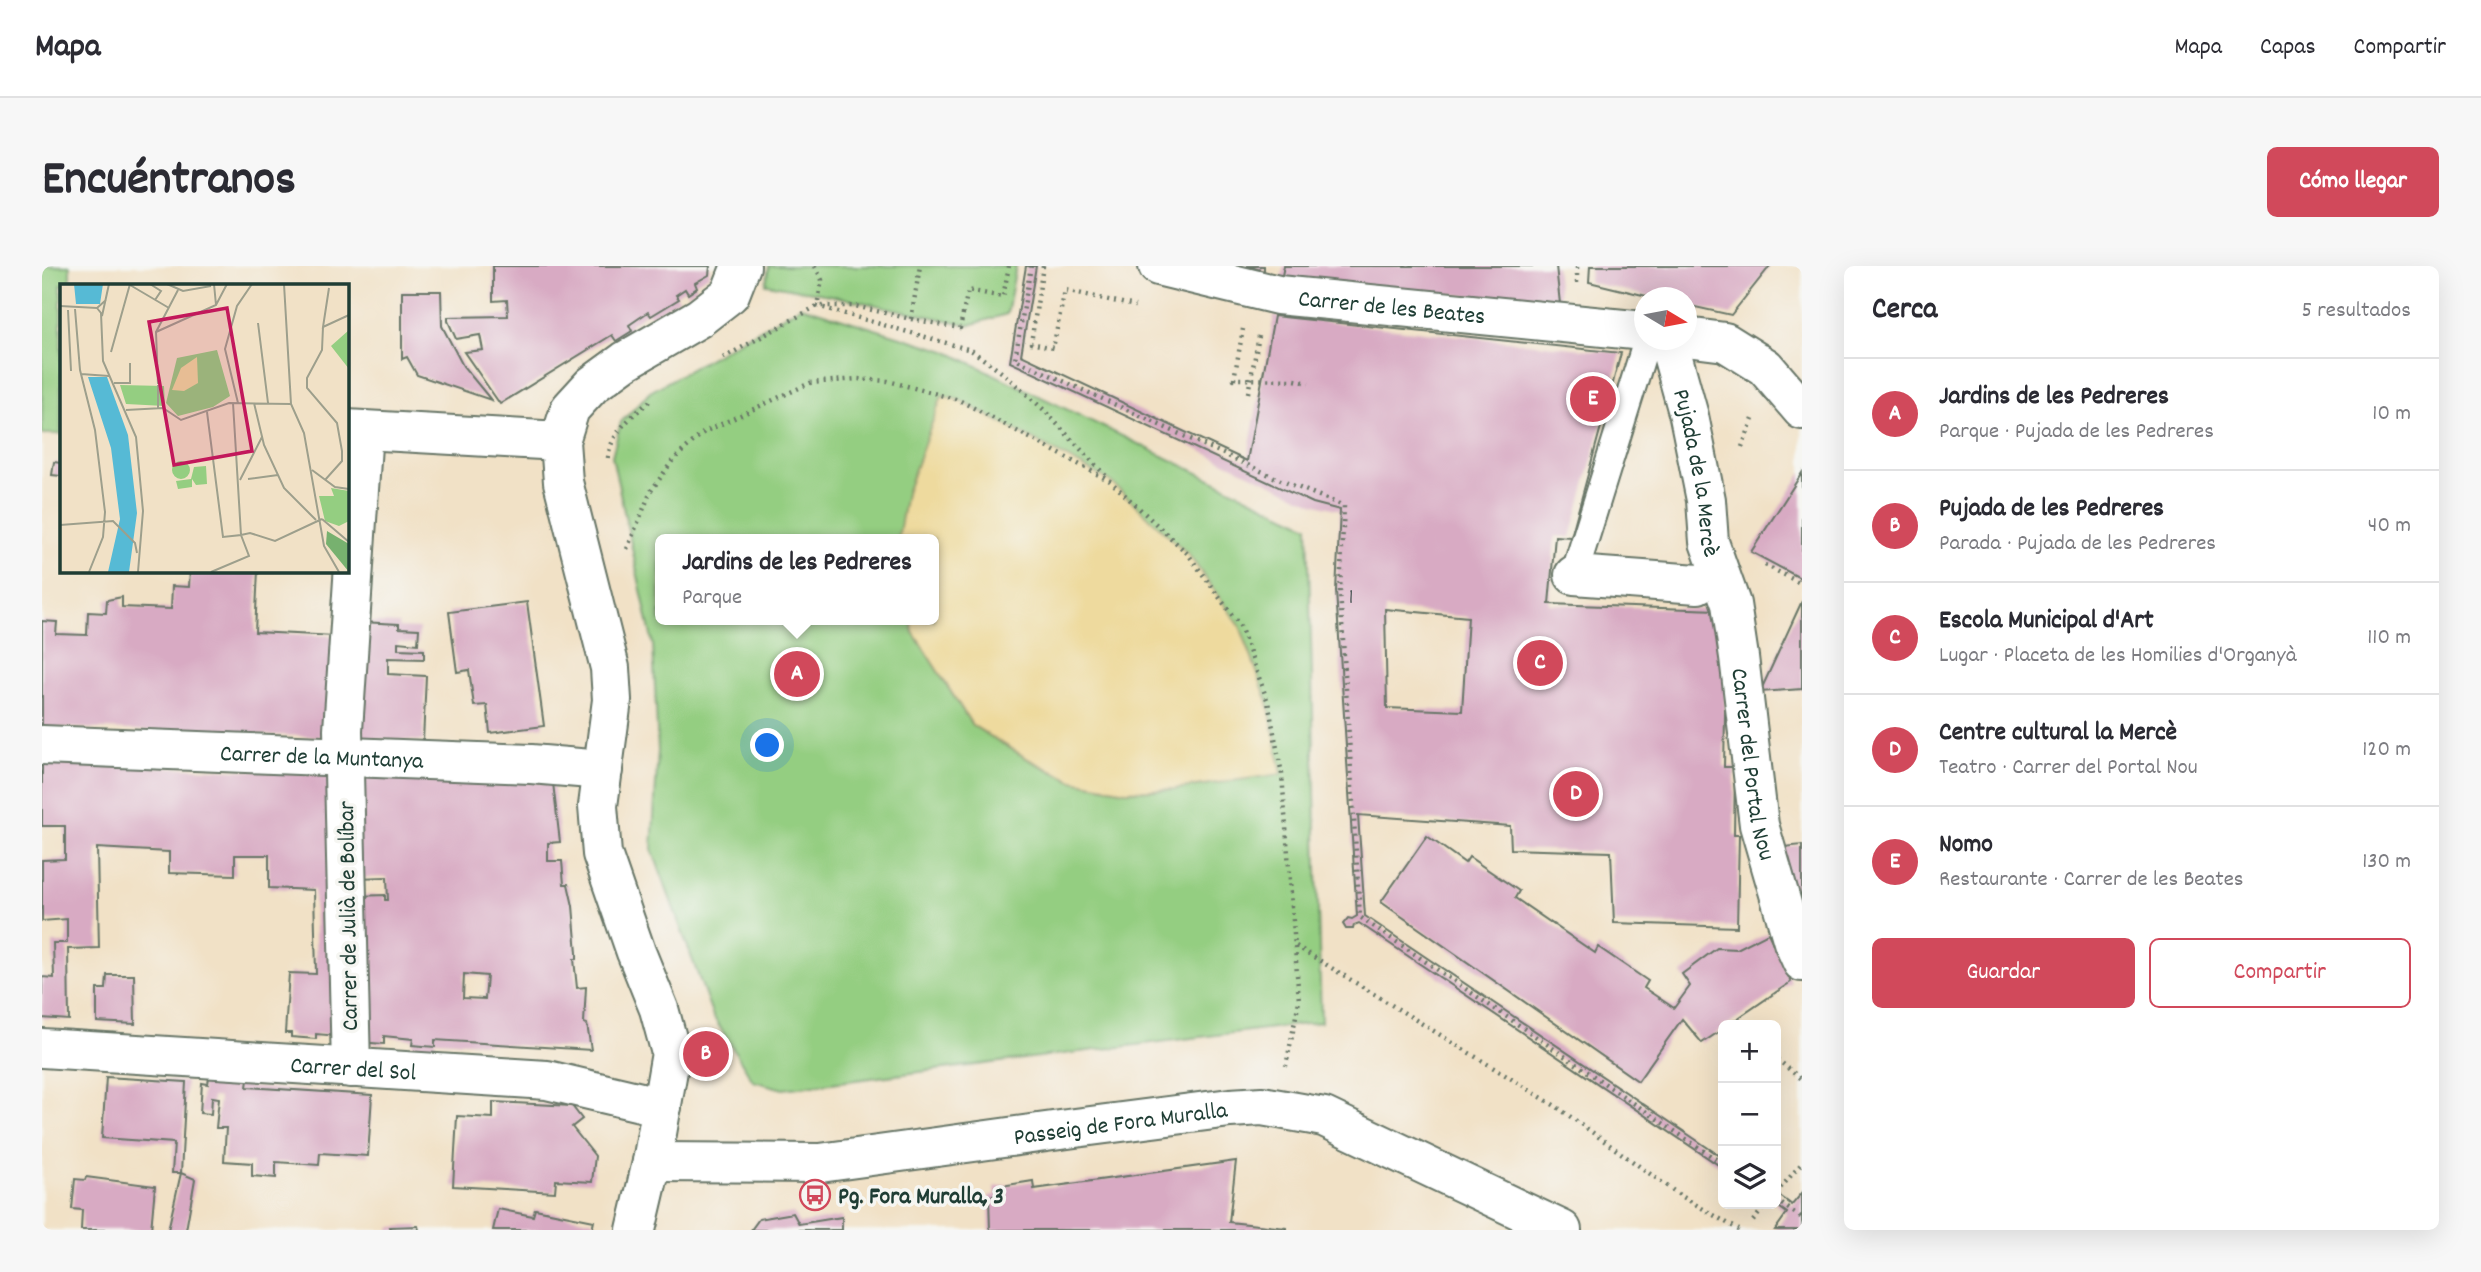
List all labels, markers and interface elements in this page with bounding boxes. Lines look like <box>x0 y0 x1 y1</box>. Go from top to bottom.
text: Mapa <box>35 25 101 72</box>
text: Mapa <box>2174 31 2222 65</box>
text: Capas <box>2260 31 2316 65</box>
text: Compartir <box>2354 31 2446 65</box>
text: Encuéntranos <box>42 147 296 217</box>
button: Cómo llegar <box>2267 147 2439 217</box>
street label: Carrer de les Beates <box>1297 283 1487 335</box>
inset map <box>60 284 348 572</box>
north arrow <box>1634 287 1697 350</box>
text: Cerca <box>1872 290 1937 333</box>
text: 5 resultados <box>2301 295 2411 328</box>
pin: E <box>1570 373 1616 425</box>
text: Jardins de les Pedreres <box>1939 379 2169 416</box>
street label: Pujada de la Mercè <box>1662 385 1727 562</box>
text: A <box>1889 398 1901 431</box>
text: 10 m <box>2372 398 2411 431</box>
text: Parque · Pujada de les Pedreres <box>1939 416 2214 449</box>
text: Pujada de les Pedreres <box>1939 491 2164 528</box>
text: B <box>1890 510 1900 543</box>
text: 40 m <box>2368 510 2411 543</box>
text: Parada · Pujada de les Pedreres <box>1939 528 2216 561</box>
popup <box>655 534 939 625</box>
text: Jardins de les Pedreres <box>682 545 912 582</box>
text: Parque <box>682 582 742 615</box>
house number: 1 <box>1349 584 1353 614</box>
text: Escola Municipal d'Art <box>1939 603 2154 640</box>
text: C <box>1889 622 1901 655</box>
text: 110 m <box>2367 622 2411 655</box>
pin: C <box>1517 637 1563 689</box>
text: Lugar · Placeta de les Homilies d'Organyà <box>1939 640 2297 673</box>
pin: A <box>774 648 820 700</box>
street label: Carrer del Portal Nou <box>1720 666 1782 865</box>
text: Centre cultural la Mercè <box>1939 715 2177 752</box>
your location <box>750 728 784 762</box>
text: D <box>1889 734 1901 767</box>
text: 120 m <box>2362 734 2411 767</box>
street label: Carrer de la Muntanya <box>219 738 425 780</box>
text: Teatro · Carrer del Portal Nou <box>1939 752 2198 785</box>
pin: D <box>1553 768 1599 820</box>
street label: Carrer de Julià de Bolíbar <box>331 801 369 1031</box>
text: Nomo <box>1939 827 1993 864</box>
text: E <box>1890 846 1900 879</box>
text: 130 m <box>2362 846 2411 879</box>
text: Restaurante · Carrer de les Beates <box>1939 864 2244 897</box>
button: Guardar <box>1872 938 2135 1008</box>
button: Compartir <box>2149 938 2411 1008</box>
map controls <box>1718 1020 1781 1209</box>
button: + <box>1718 1020 1781 1083</box>
pin: B <box>683 1028 729 1080</box>
street label: Carrer del Sol <box>289 1050 417 1092</box>
button: − <box>1718 1083 1781 1146</box>
street label: Passeig de Fora Muralla <box>1012 1094 1230 1156</box>
button: layers <box>1718 1146 1781 1209</box>
bus stop icon: Pg. Fora Muralla, 3 <box>798 1178 832 1212</box>
place label: Pg. Fora Muralla, 3 <box>838 1181 1004 1215</box>

